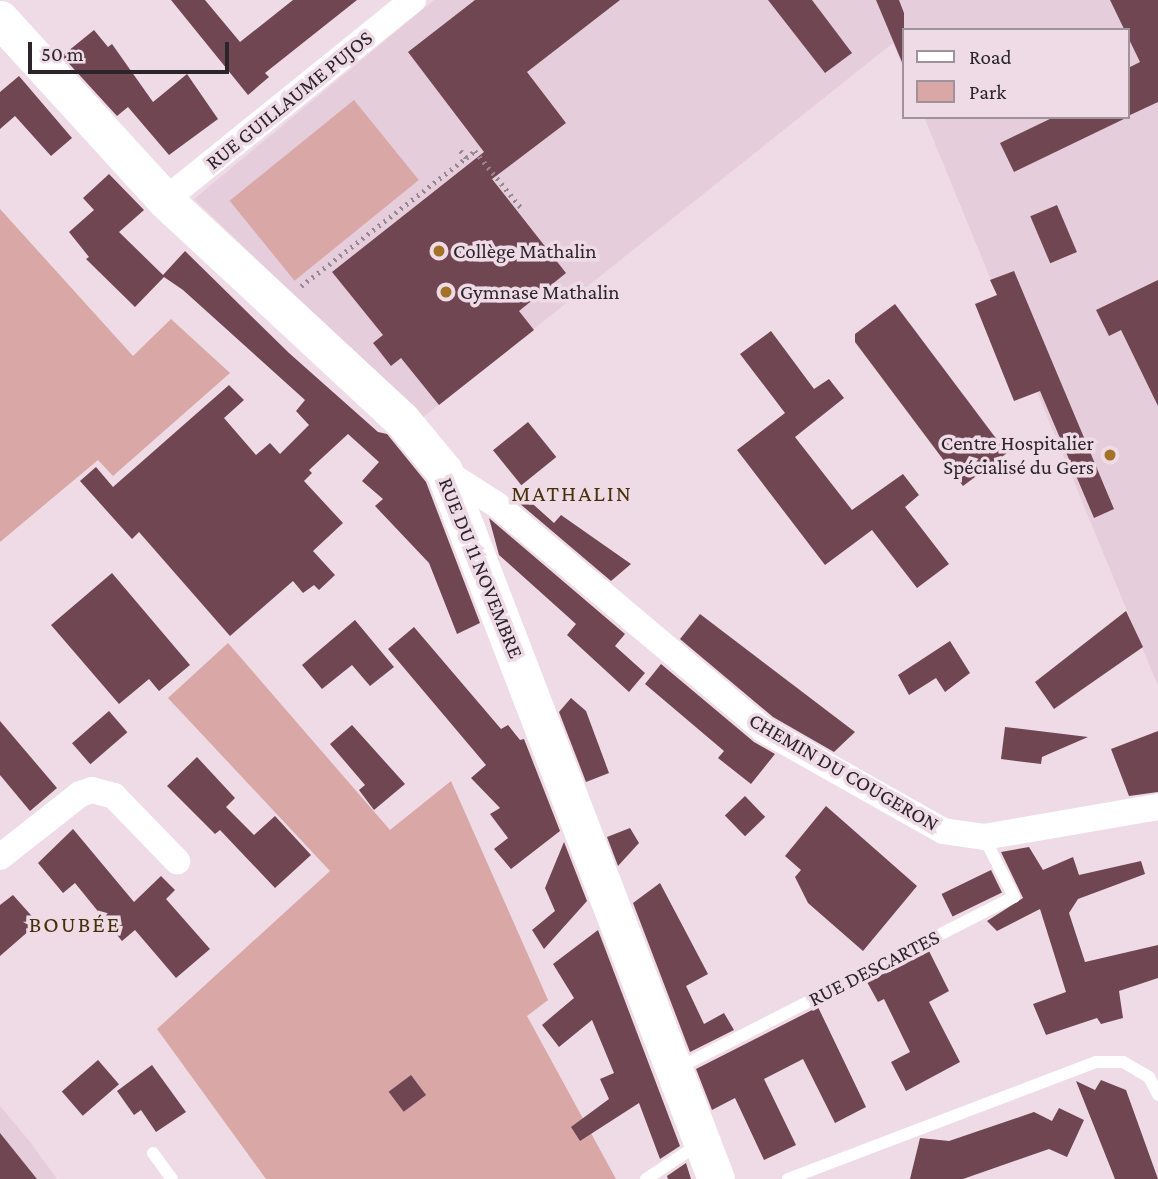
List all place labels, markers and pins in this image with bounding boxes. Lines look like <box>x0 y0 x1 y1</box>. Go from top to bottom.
place label: Collège Mathalin <box>453 238 597 264</box>
marker: Collège Mathalin <box>431 243 447 259</box>
place label: Gymnase Mathalin <box>460 279 619 305</box>
marker: Gymnase Mathalin <box>438 284 454 300</box>
place label: Centre Hospitalier Spécialisé du Gers <box>941 430 1094 480</box>
marker: Centre Hospitalier Spécialisé du Gers <box>1100 445 1120 465</box>

